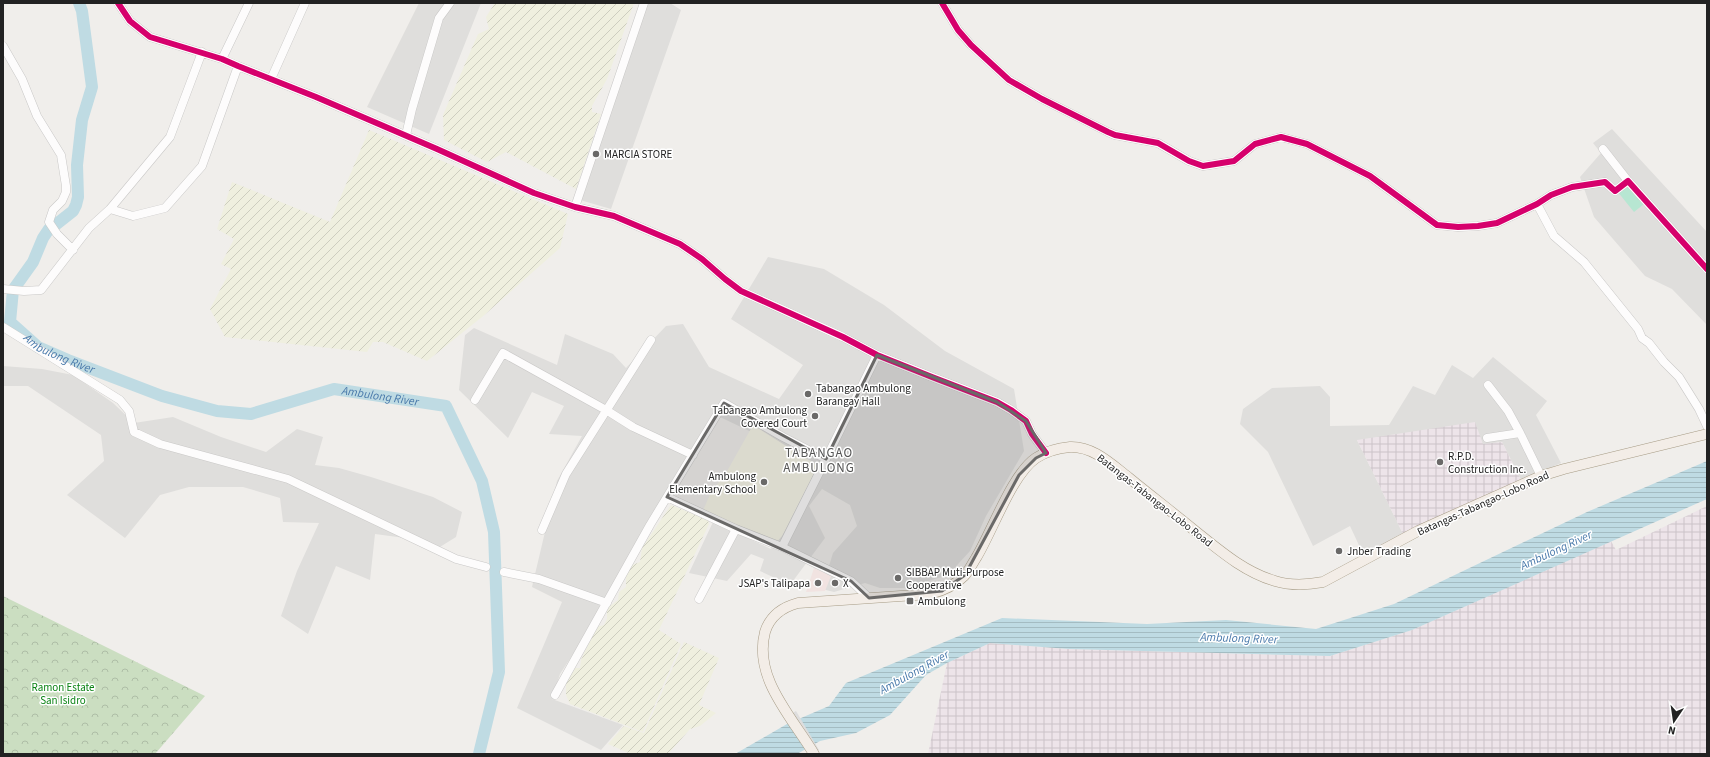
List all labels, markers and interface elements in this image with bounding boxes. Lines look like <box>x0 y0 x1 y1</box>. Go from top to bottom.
place label: MARCIA STORE <box>604 147 672 162</box>
marker: MARCIA STORE <box>591 149 601 159</box>
water label: Ambulong River <box>19 329 98 379</box>
place label: Tabangao Ambulong Barangay Hall <box>816 381 911 409</box>
water label: Ambulong River <box>340 382 421 411</box>
marker: Tabangao Ambulong Barangay Hall <box>803 389 813 399</box>
place label: Tabangao Ambulong Covered Court <box>712 403 807 431</box>
marker: Tabangao Ambulong Covered Court <box>810 411 820 421</box>
district label: TABANGAO AMBULONG <box>783 444 855 477</box>
place label: R.P.D. Construction Inc. <box>1448 449 1527 477</box>
street label: Batangas-Tabangao-Lobo Road <box>1094 450 1216 550</box>
marker: R.P.D. Construction Inc. <box>1435 457 1445 467</box>
street label: Batangas-Tabangao-Lobo Road <box>1415 468 1552 539</box>
place label: Ambulong Elementary School <box>669 469 756 497</box>
marker: Ambulong Elementary School <box>759 477 769 487</box>
water label: Ambulong River <box>1517 526 1596 575</box>
place label: Jnber Trading <box>1347 544 1411 559</box>
marker: Jnber Trading <box>1334 546 1344 556</box>
place label: SIBBAP Muti-Purpose Cooperative <box>906 565 1005 593</box>
marker: SIBBAP Muti-Purpose Cooperative <box>893 573 903 583</box>
place label: JSAP's Talipapa <box>738 576 810 591</box>
place label: X <box>843 576 849 591</box>
marker: JSAP's Talipapa <box>813 578 823 588</box>
marker: X <box>830 578 840 588</box>
place label: Ambulong <box>918 594 966 609</box>
marker: Ambulong <box>905 596 915 606</box>
water label: Ambulong River <box>1199 629 1279 648</box>
water label: Ambulong River <box>875 646 953 699</box>
park label: Ramon Estate San Isidro <box>31 680 95 708</box>
north arrow <box>1654 701 1694 741</box>
text: N <box>1667 722 1677 738</box>

